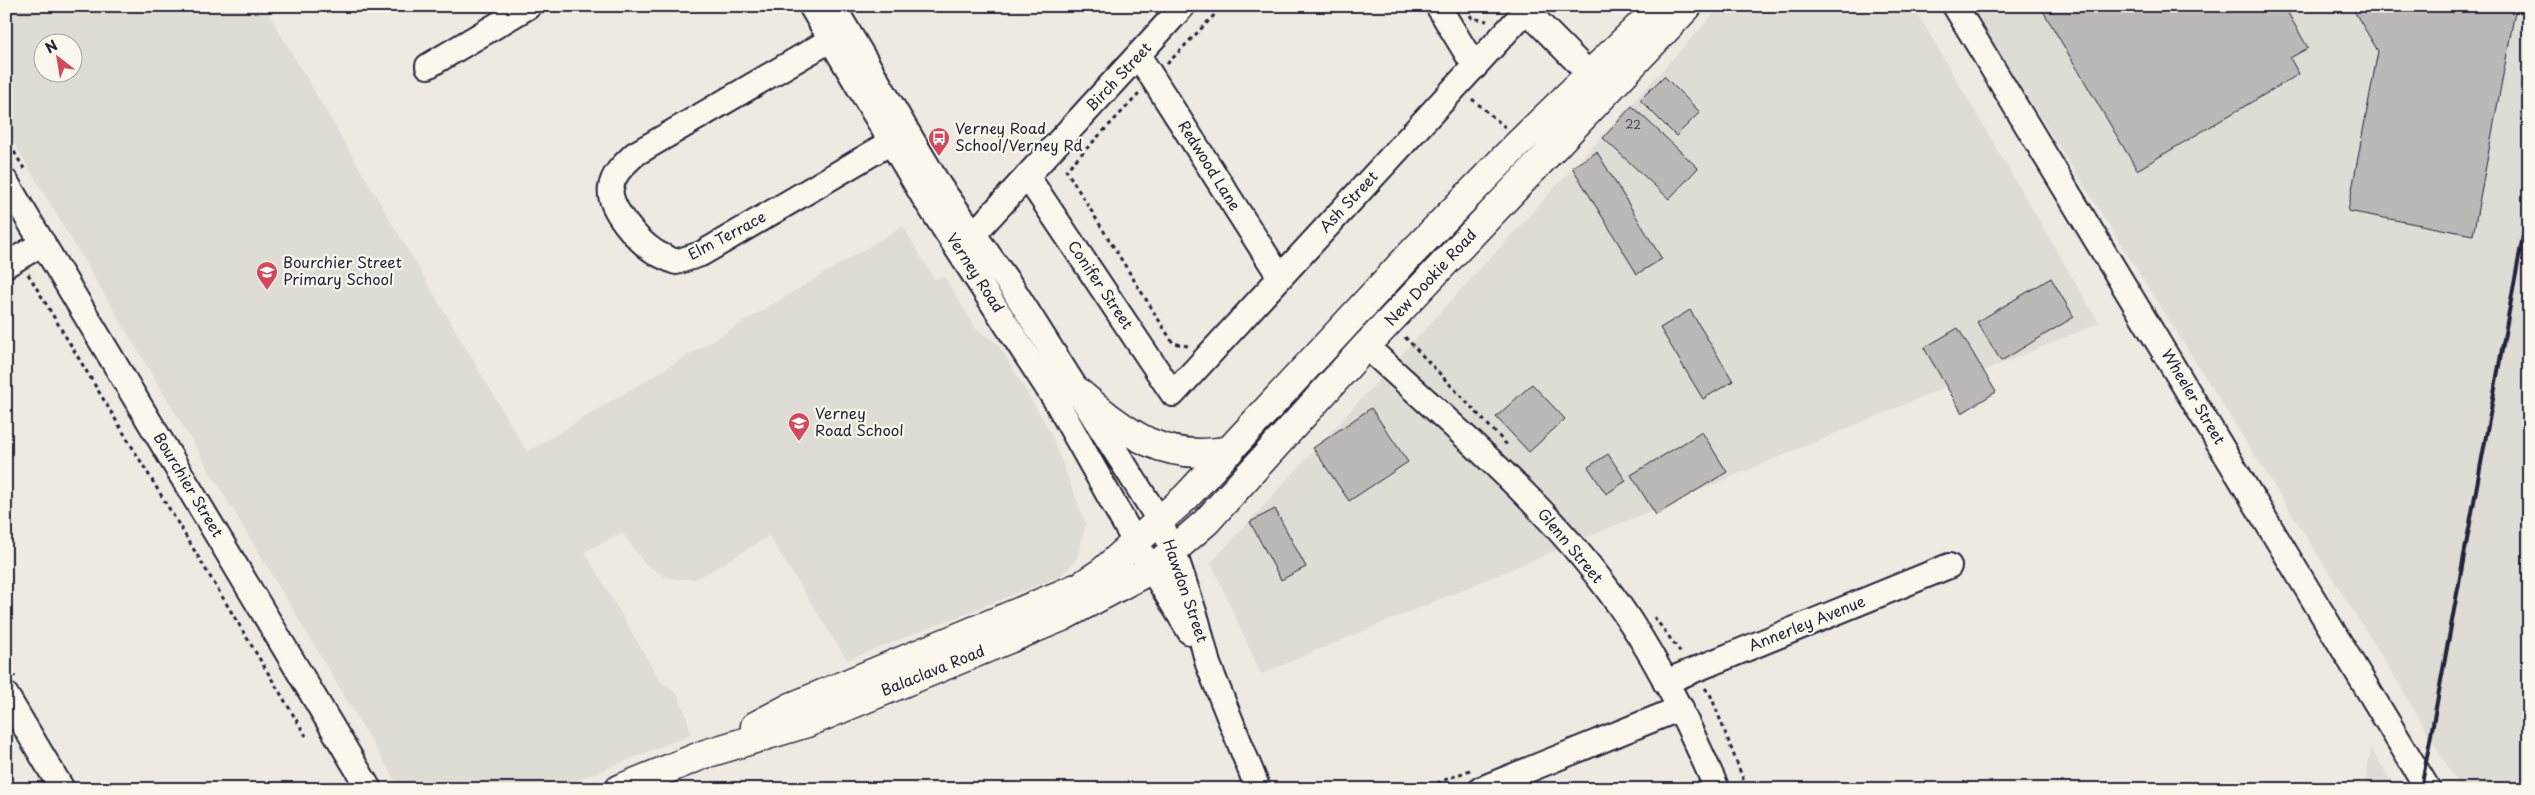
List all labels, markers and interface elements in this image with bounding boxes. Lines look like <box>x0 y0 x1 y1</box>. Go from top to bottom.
north arrow <box>32 32 82 82</box>
text: N <box>41 35 61 58</box>
street label: Birch Street <box>1080 36 1156 116</box>
house number: 22 <box>1625 115 1641 133</box>
place label: Verney Road School/Verney Rd <box>955 116 1083 156</box>
street label: Redwood Lane <box>1173 116 1247 215</box>
bus stop icon: Verney Road School/Verney Rd <box>927 126 951 157</box>
street label: Ash Street <box>1313 165 1383 237</box>
street label: Elm Terrace <box>683 204 769 265</box>
street label: New Dookie Road <box>1379 223 1481 331</box>
street label: Verney Road <box>942 228 1011 317</box>
street label: Conifer Street <box>1063 235 1140 333</box>
place label: Bourchier Street Primary School <box>283 250 402 290</box>
school or university icon: Bourchier Street Primary School <box>255 260 279 291</box>
street label: Wheeler Street <box>2157 344 2232 448</box>
place label: Verney Road School <box>815 401 904 441</box>
school or university icon: Verney Road School <box>787 411 811 442</box>
street label: Bourchier Street <box>149 427 230 541</box>
street label: Glenn Street <box>1533 503 1609 588</box>
street label: Hawdon Street <box>1158 536 1215 645</box>
street label: Annerley Avenue <box>1745 589 1868 656</box>
street label: Balaclava Road <box>877 638 988 701</box>

